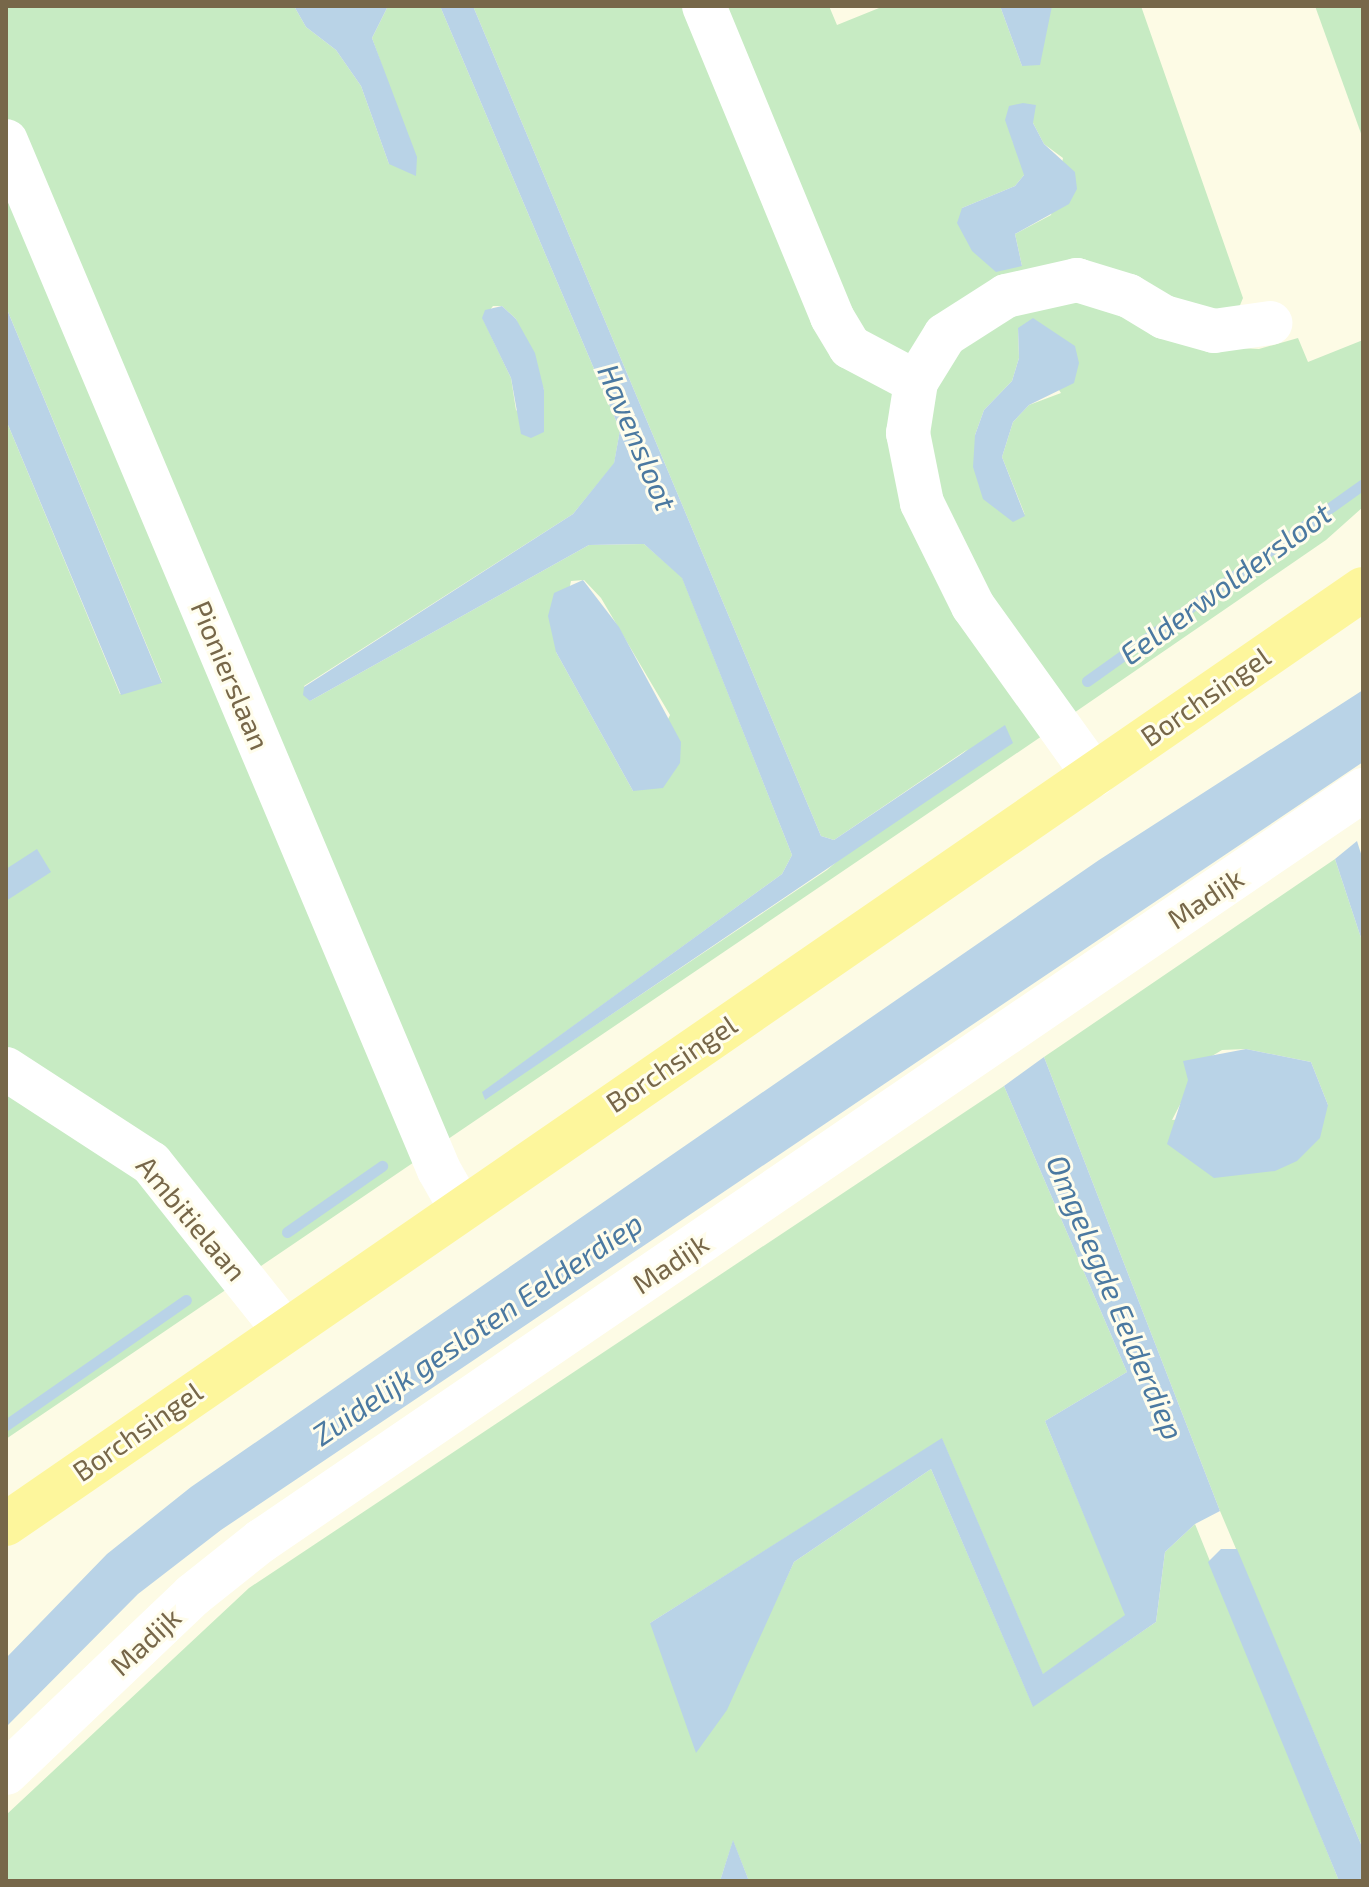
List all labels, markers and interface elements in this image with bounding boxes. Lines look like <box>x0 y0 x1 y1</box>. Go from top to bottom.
water label: Havensloot <box>591 358 685 516</box>
water label: Eelderwoldersloot <box>1112 494 1338 672</box>
street label: Pionierslaan <box>185 596 277 754</box>
street label: Borchsingel <box>1134 639 1276 753</box>
street label: Madijk <box>1161 861 1249 935</box>
street label: Borchsingel <box>599 1007 743 1119</box>
street label: Ambitielaan <box>130 1149 254 1287</box>
water label: Omgelegde Eelderdiep <box>1040 1149 1192 1445</box>
water label: Zuidelijk gesloten Eelderdiep <box>305 1204 649 1452</box>
street label: Madijk <box>626 1226 714 1300</box>
street label: Borchsingel <box>66 1374 208 1488</box>
street label: Madijk <box>103 1600 187 1682</box>

